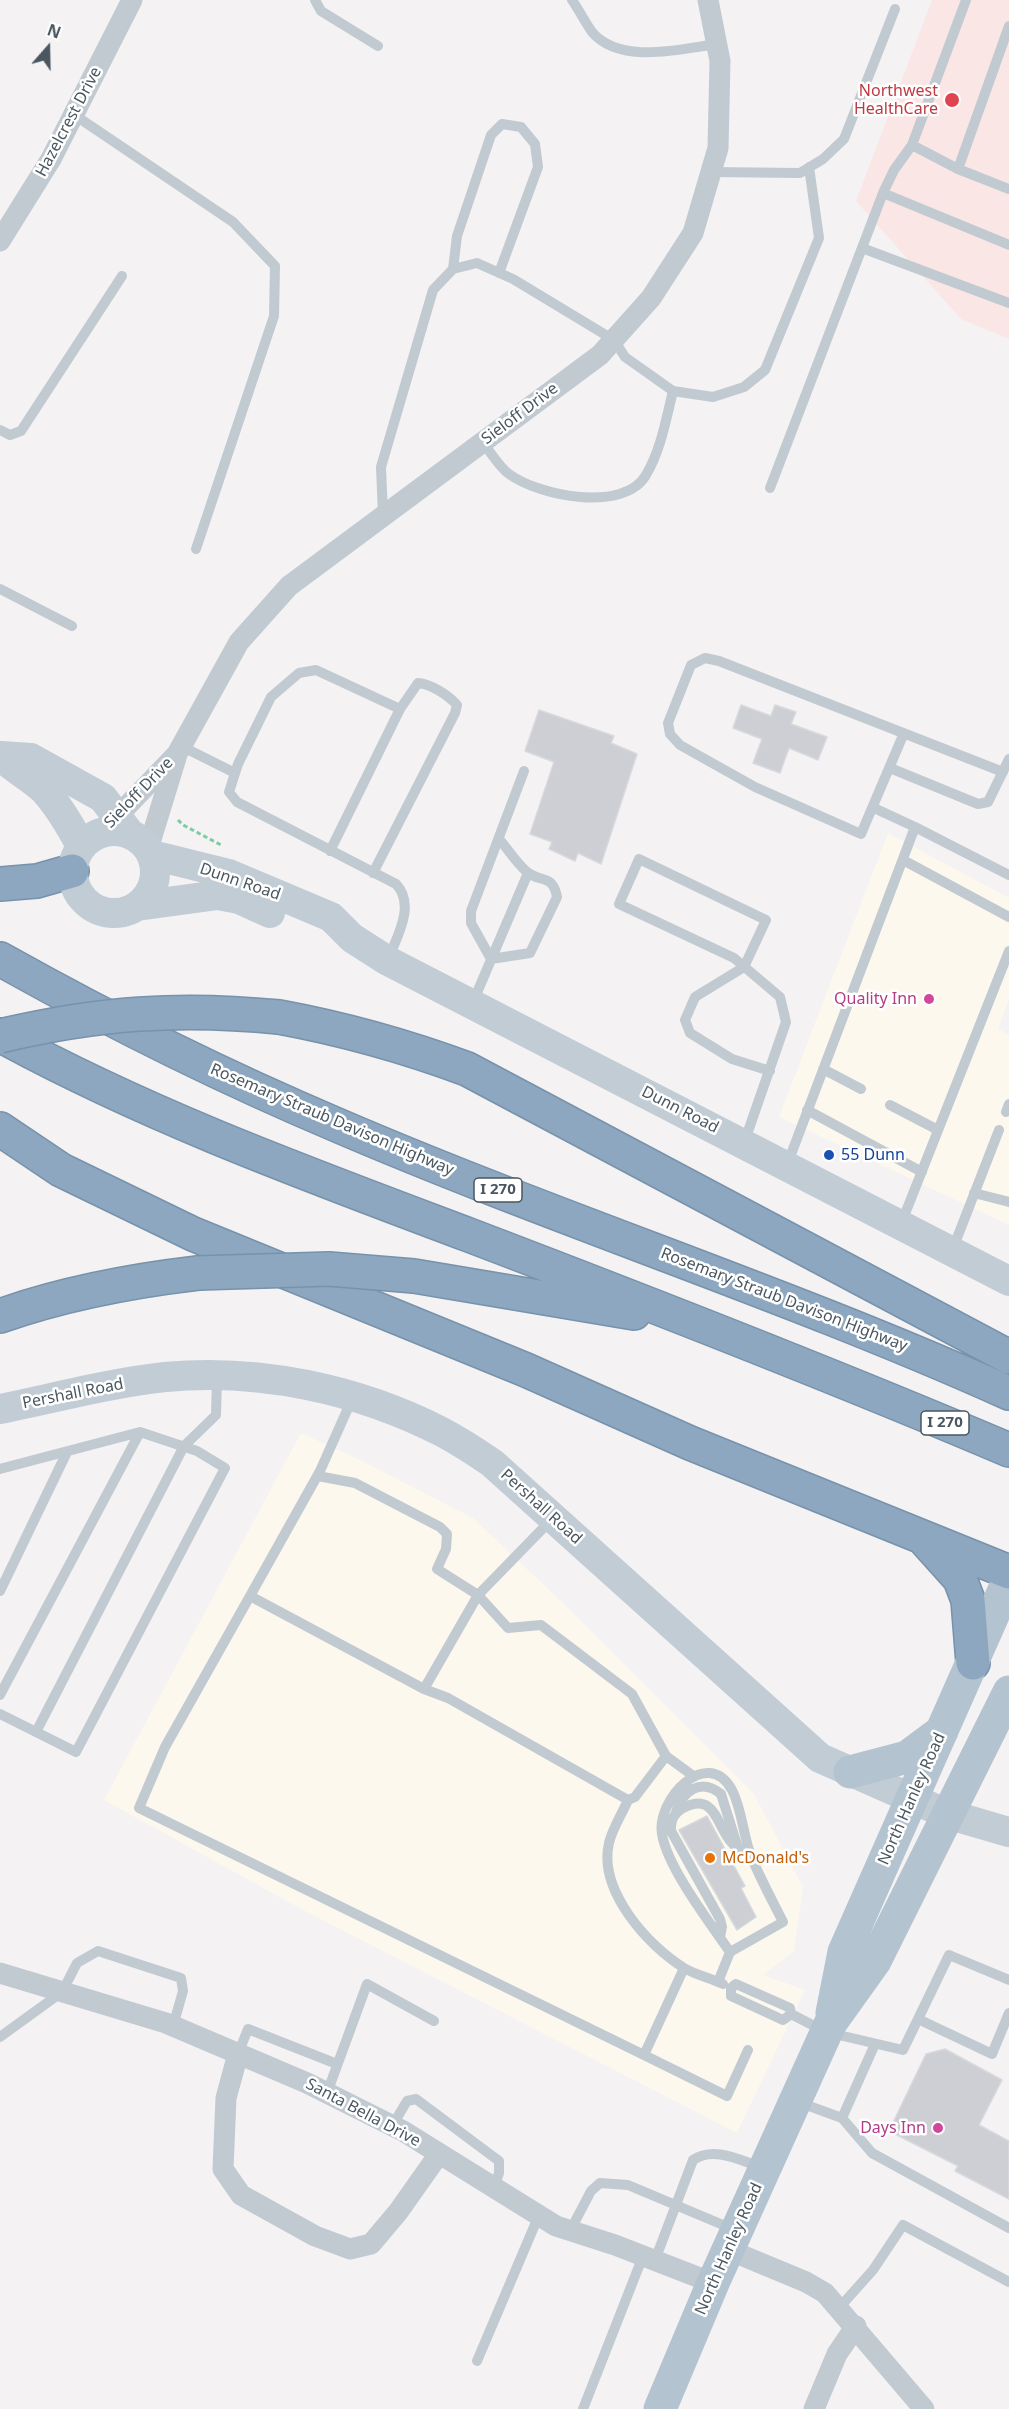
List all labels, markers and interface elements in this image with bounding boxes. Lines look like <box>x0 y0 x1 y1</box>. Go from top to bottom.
north arrow <box>18 18 78 78</box>
text: N <box>44 19 64 44</box>
street label: Hazelcrest Drive <box>32 64 106 180</box>
place label: Northwest HealthCare <box>854 81 938 119</box>
marker: Northwest HealthCare <box>943 91 961 109</box>
street label: Sieloff Drive <box>478 379 562 449</box>
street label: Sieloff Drive <box>101 754 177 832</box>
street label: Dunn Road <box>197 859 283 905</box>
place label: Quality Inn <box>834 989 917 1009</box>
marker: Quality Inn <box>922 992 936 1006</box>
street label: Rosemary Straub Davison Highway <box>207 1060 457 1180</box>
street label: Dunn Road <box>638 1082 722 1138</box>
place label: 55 Dunn <box>841 1145 905 1165</box>
marker: 55 Dunn <box>822 1148 836 1162</box>
road number: I 270 <box>474 1178 522 1202</box>
street label: Rosemary Straub Davison Highway <box>658 1244 910 1356</box>
street label: Pershall Road <box>21 1375 125 1413</box>
road number: I 270 <box>921 1411 969 1435</box>
street label: Pershall Road <box>496 1466 586 1548</box>
street label: North Hanley Road <box>874 1730 950 1868</box>
place label: McDonald's <box>722 1848 809 1868</box>
marker: McDonald's <box>703 1851 717 1865</box>
street label: Santa Bella Drive <box>302 2075 424 2151</box>
place label: Days Inn <box>860 2118 926 2138</box>
marker: Days Inn <box>931 2121 945 2135</box>
street label: North Hanley Road <box>691 2180 767 2318</box>

